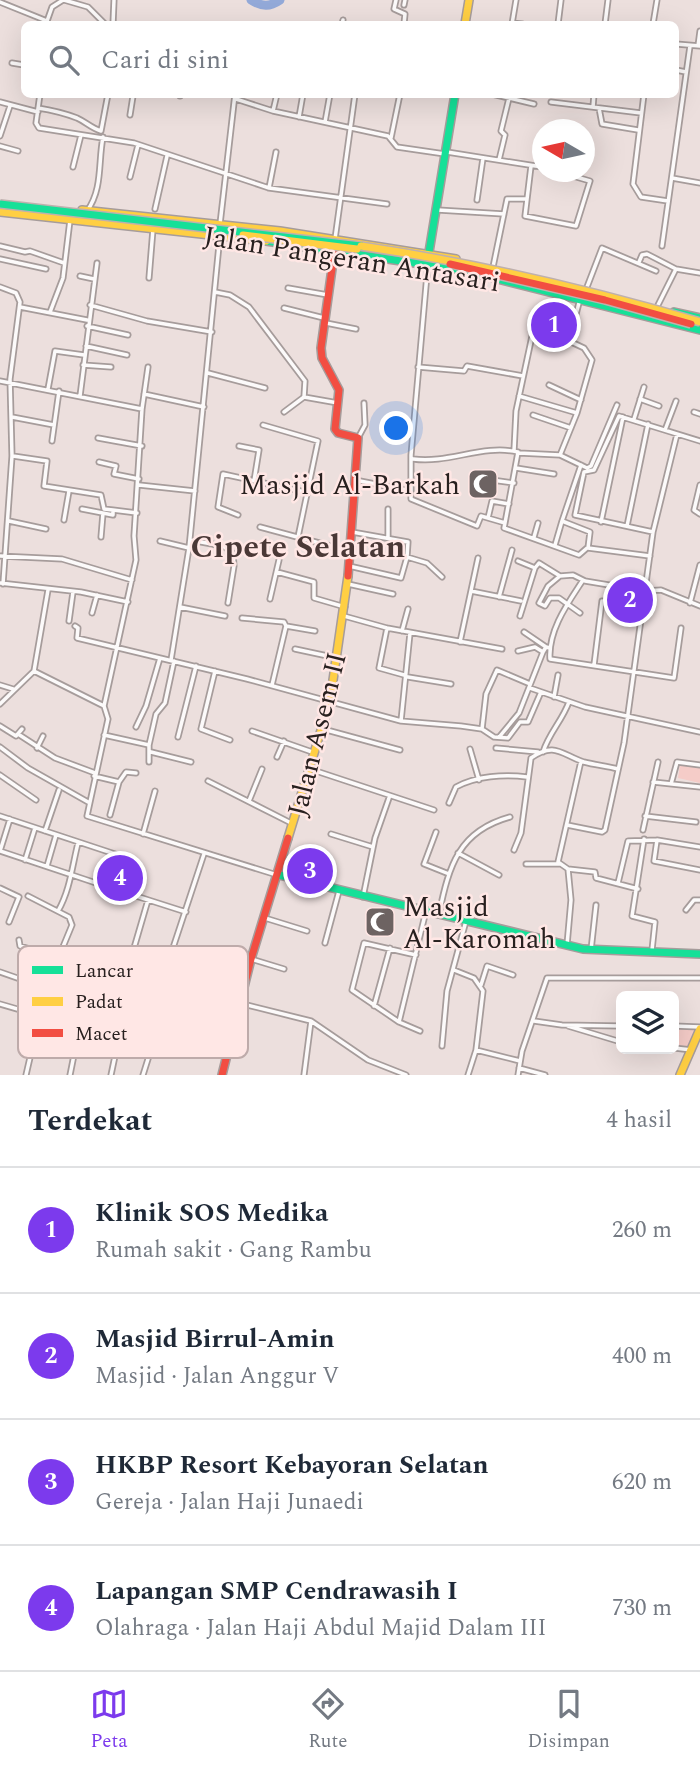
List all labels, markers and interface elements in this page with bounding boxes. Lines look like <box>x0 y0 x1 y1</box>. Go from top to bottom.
search box <box>21 21 679 98</box>
text: Cari di sini <box>101 40 229 80</box>
icon: search <box>45 41 83 79</box>
north arrow <box>532 119 595 182</box>
street label: Jalan Pangeran Antasari <box>200 215 503 304</box>
pin: 1 <box>531 299 577 351</box>
your location <box>379 411 413 445</box>
place label: Masjid Al-Barkah <box>239 464 460 507</box>
mosque icon: Masjid Al-Barkah <box>466 467 500 501</box>
district label: Cipete Selatan <box>191 523 406 572</box>
pin: 2 <box>607 574 653 626</box>
street label: Jalan Asem II <box>276 648 359 821</box>
pin: 3 <box>287 845 333 897</box>
pin: 4 <box>97 852 143 904</box>
place label: Masjid Al-Karomah <box>403 886 556 961</box>
mosque icon: Masjid Al-Karomah <box>363 905 397 939</box>
legend <box>18 946 248 1058</box>
text: Lancar <box>75 957 134 986</box>
text: Padat <box>75 988 123 1017</box>
map controls <box>616 991 679 1054</box>
button: layers <box>616 991 679 1054</box>
text: Macet <box>75 1020 128 1049</box>
text: Terdekat <box>28 1098 152 1144</box>
text: 4 hasil <box>606 1103 672 1138</box>
text: Klinik SOS Medika <box>95 1193 328 1233</box>
text: 1 <box>45 1213 57 1248</box>
text: 260 m <box>612 1213 672 1248</box>
text: Rumah sakit · Gang Rambu <box>95 1233 372 1268</box>
text: Masjid Birrul-Amin <box>95 1319 335 1359</box>
text: 2 <box>45 1339 57 1374</box>
text: 400 m <box>612 1339 672 1374</box>
text: Masjid · Jalan Anggur V <box>95 1359 339 1394</box>
text: HKBP Resort Kebayoran Selatan <box>95 1445 489 1485</box>
text: 3 <box>45 1465 57 1500</box>
text: 620 m <box>612 1465 672 1500</box>
text: Gereja · Jalan Haji Junaedi <box>95 1485 364 1520</box>
text: Lapangan SMP Cendrawasih I <box>95 1571 458 1611</box>
text: 4 <box>45 1591 57 1626</box>
text: 730 m <box>612 1591 672 1626</box>
text: Olahraga · Jalan Haji Abdul Majid Dalam III <box>95 1611 547 1646</box>
tab: Peta <box>90 1685 128 1756</box>
tab: Rute <box>308 1685 347 1756</box>
tab: Disimpan <box>528 1685 610 1756</box>

